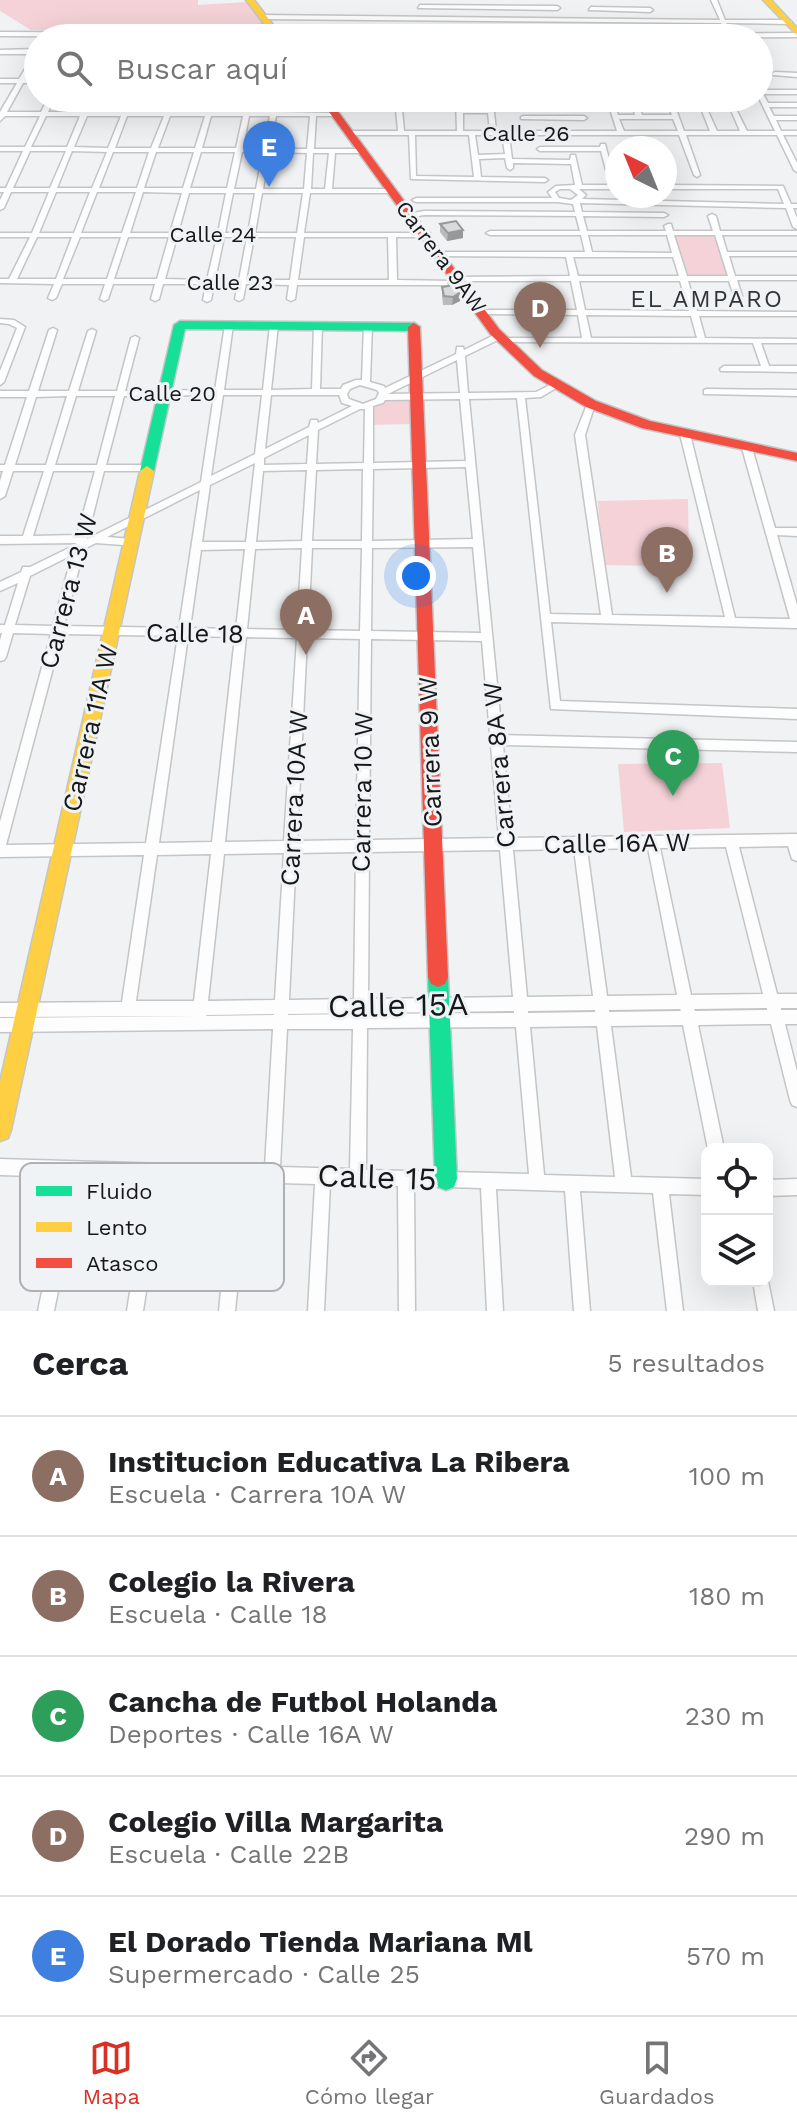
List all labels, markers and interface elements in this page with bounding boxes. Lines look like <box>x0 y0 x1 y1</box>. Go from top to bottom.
search box <box>24 24 773 112</box>
icon: search <box>52 46 96 90</box>
text: Buscar aquí <box>116 51 288 86</box>
pin: E <box>243 121 295 187</box>
street label: Calle 26 <box>482 121 570 146</box>
north arrow <box>605 136 677 208</box>
street label: Carrera 9AW <box>391 196 491 318</box>
street label: Calle 24 <box>170 222 256 247</box>
street label: Calle 23 <box>187 270 273 295</box>
pin: D <box>514 282 566 348</box>
district label: EL AMPARO <box>630 285 784 313</box>
street label: Calle 20 <box>128 381 216 406</box>
street label: Carrera 13 W <box>33 510 103 672</box>
pin: B <box>641 527 693 593</box>
your location <box>396 556 436 596</box>
pin: A <box>280 589 332 655</box>
street label: Calle 18 <box>146 617 244 649</box>
street label: Carrera 11A W <box>56 641 124 815</box>
street label: Carrera 9 W <box>412 676 448 828</box>
street label: Carrera 8A W <box>477 681 521 849</box>
street label: Carrera 10A W <box>274 709 314 887</box>
street label: Carrera 10 W <box>346 711 378 873</box>
pin: C <box>647 730 699 796</box>
street label: Calle 16A W <box>543 827 691 859</box>
street label: Calle 15A <box>327 985 469 1025</box>
map controls <box>701 1143 773 1287</box>
button: locate <box>701 1143 773 1215</box>
street label: Calle 15 <box>317 1156 437 1198</box>
legend <box>20 1163 284 1291</box>
text: Fluido <box>86 1179 153 1204</box>
text: Lento <box>86 1215 147 1240</box>
button: layers <box>701 1215 773 1287</box>
text: Atasco <box>86 1251 159 1276</box>
text: Cerca <box>32 1343 128 1383</box>
text: 5 resultados <box>607 1348 765 1378</box>
text: Institucion Educativa La Ribera <box>108 1444 570 1479</box>
text: A <box>49 1461 67 1491</box>
text: 100 m <box>689 1461 765 1491</box>
text: Escuela · Carrera 10A W <box>108 1479 406 1509</box>
text: Colegio la Rivera <box>108 1564 355 1599</box>
text: B <box>49 1581 67 1611</box>
text: 180 m <box>689 1581 765 1611</box>
text: Escuela · Calle 18 <box>108 1599 328 1629</box>
text: Cancha de Futbol Holanda <box>108 1684 497 1719</box>
text: C <box>49 1701 67 1731</box>
text: 230 m <box>685 1701 765 1731</box>
text: Deportes · Calle 16A W <box>108 1719 394 1749</box>
text: Colegio Villa Margarita <box>108 1804 443 1839</box>
text: D <box>49 1821 67 1851</box>
text: 290 m <box>684 1821 765 1851</box>
text: Escuela · Calle 22B <box>108 1839 349 1869</box>
text: El Dorado Tienda Mariana Ml <box>108 1924 533 1959</box>
text: E <box>50 1941 66 1971</box>
text: 570 m <box>686 1941 765 1971</box>
text: Supermercado · Calle 25 <box>108 1959 420 1989</box>
tab: Mapa <box>82 2036 140 2109</box>
tab: Cómo llegar <box>305 2036 434 2109</box>
tab: Guardados <box>599 2036 715 2109</box>

